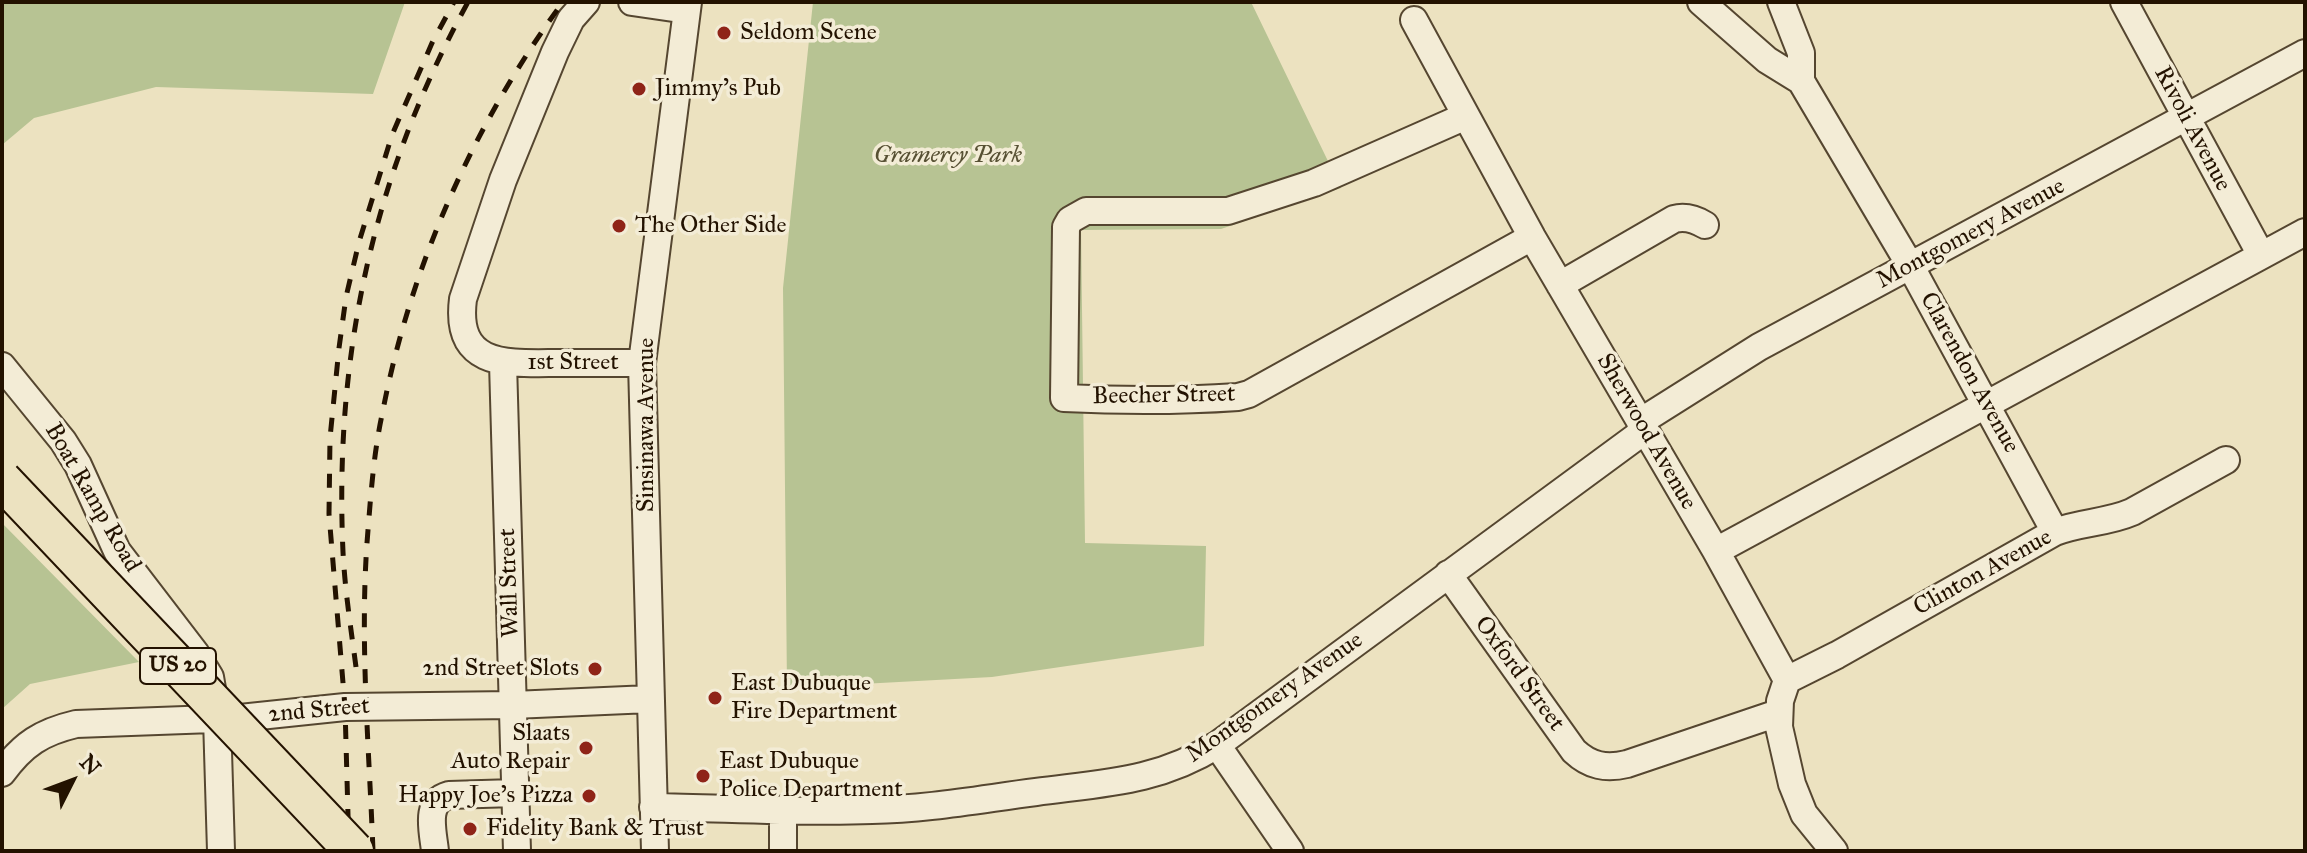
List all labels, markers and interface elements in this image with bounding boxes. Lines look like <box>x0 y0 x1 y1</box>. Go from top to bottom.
place label: Seldom Scene <box>740 19 877 47</box>
marker: Seldom Scene <box>715 24 733 42</box>
street label: Rivoli Avenue <box>2147 62 2237 196</box>
place label: Jimmy's Pub <box>655 75 781 103</box>
marker: Jimmy's Pub <box>630 80 648 98</box>
park label: Gramercy Park <box>874 142 1022 170</box>
street label: Montgomery Avenue <box>1872 172 2070 296</box>
place label: The Other Side <box>635 212 786 240</box>
marker: The Other Side <box>610 217 628 235</box>
street label: Clarendon Avenue <box>1913 288 2025 458</box>
street label: Sinsinawa Avenue <box>633 338 661 512</box>
street label: 1st Street <box>527 349 619 377</box>
street label: Sherwood Avenue <box>1590 349 1702 515</box>
street label: Beecher Street <box>1092 380 1236 412</box>
street label: Boat Ramp Road <box>38 418 146 578</box>
street label: Clinton Avenue <box>1909 523 2057 623</box>
street label: Wall Street <box>494 528 526 638</box>
street label: Oxford Street <box>1468 611 1570 737</box>
street label: Montgomery Avenue <box>1181 626 1369 770</box>
road number: US 20 <box>140 648 216 684</box>
place label: 2nd Street Slots <box>422 655 579 683</box>
marker: 2nd Street Slots <box>586 660 604 678</box>
place label: East Dubuque Fire Department <box>731 670 897 726</box>
marker: East Dubuque Fire Department <box>706 689 724 707</box>
street label: 2nd Street <box>267 692 371 730</box>
place label: Slaats Auto Repair <box>451 720 570 776</box>
marker: Slaats Auto Repair <box>577 739 595 757</box>
north arrow <box>32 741 112 821</box>
place label: East Dubuque Police Department <box>719 748 903 804</box>
text: N <box>74 749 106 781</box>
marker: East Dubuque Police Department <box>694 767 712 785</box>
place label: Happy Joe's Pizza <box>398 782 573 810</box>
marker: Happy Joe's Pizza <box>580 787 598 805</box>
place label: Fidelity Bank & Trust <box>486 815 704 843</box>
marker: Fidelity Bank & Trust <box>461 820 479 838</box>

